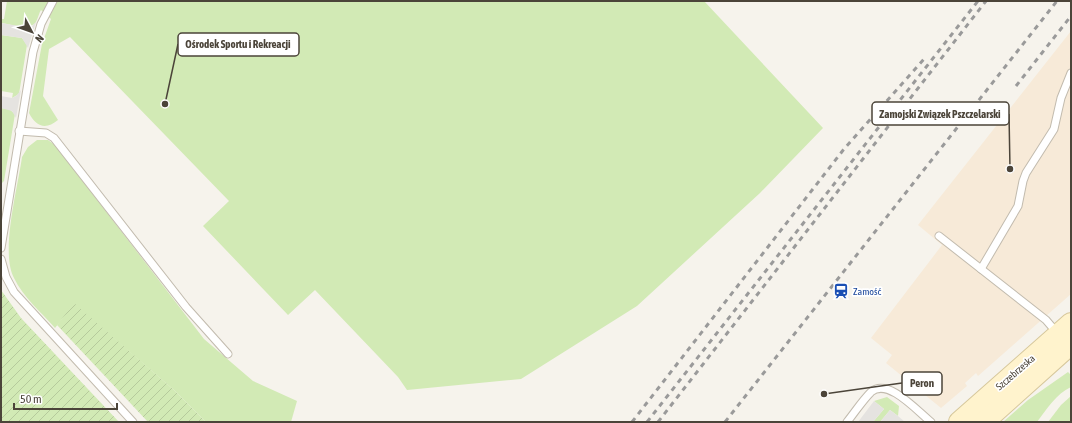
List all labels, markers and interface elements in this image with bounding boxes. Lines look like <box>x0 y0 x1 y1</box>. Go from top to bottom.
north arrow <box>12 12 52 52</box>
text: N <box>33 32 46 45</box>
callout: Ośrodek Sportu i Rekreacji <box>178 33 299 56</box>
text: Ośrodek Sportu i Rekreacji <box>185 38 291 50</box>
callout: Zamojski Związek Pszczelarski <box>872 102 1009 125</box>
text: Zamojski Związek Pszczelarski <box>879 108 1001 120</box>
station icon: Zamość <box>832 282 850 300</box>
place label: Zamość <box>853 286 882 297</box>
street label: Szczebrzeska <box>994 352 1037 392</box>
callout: Peron <box>902 372 942 395</box>
text: Peron <box>910 377 934 389</box>
scale bar <box>14 385 117 411</box>
text: 50 m <box>20 392 42 406</box>

